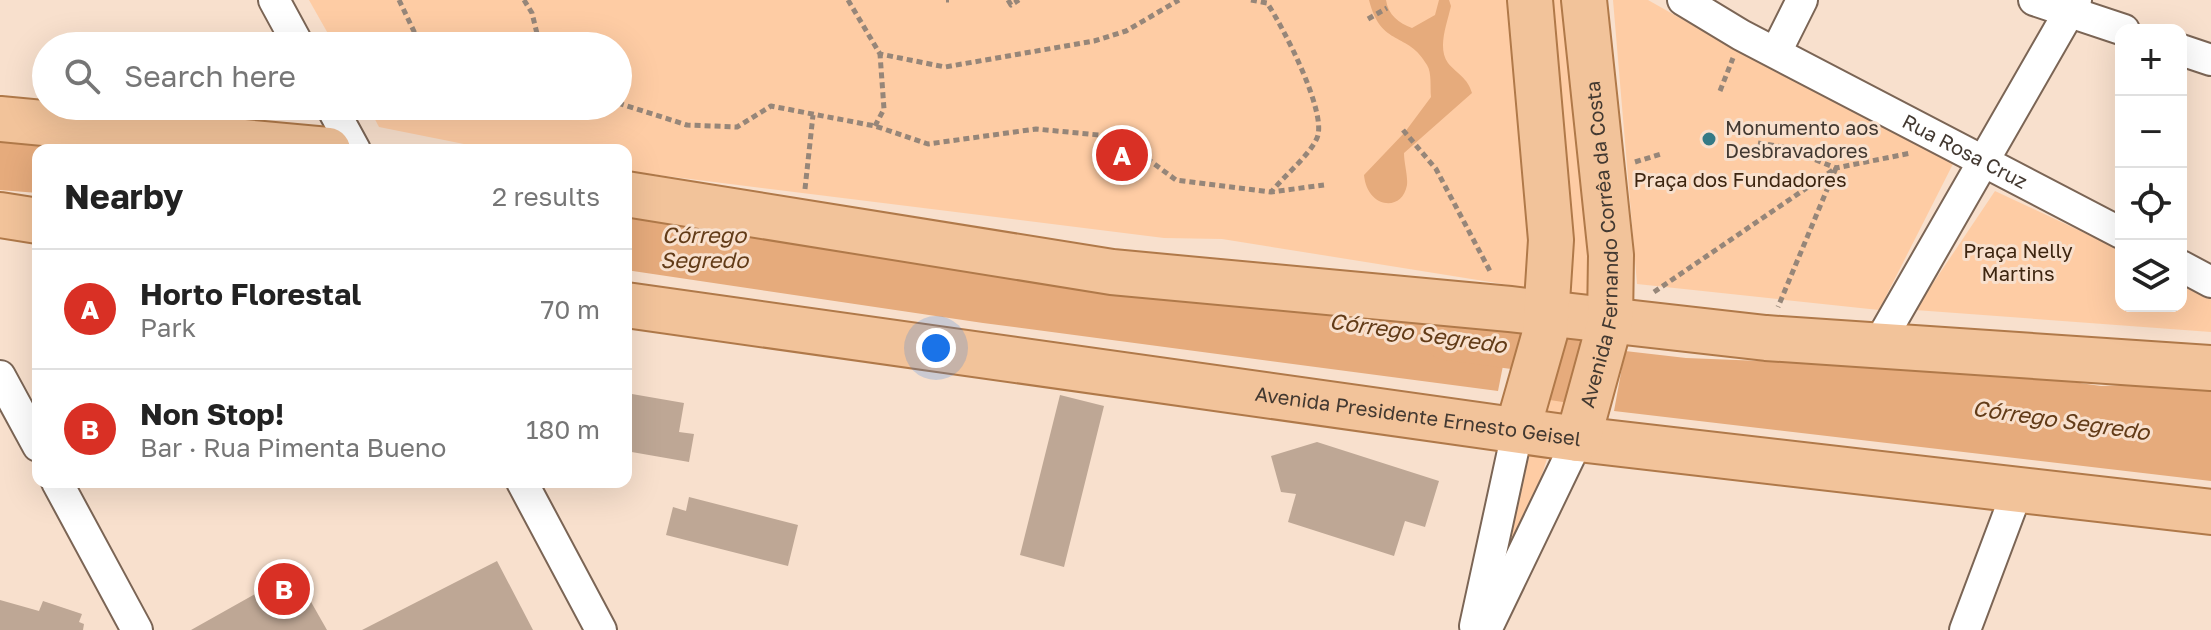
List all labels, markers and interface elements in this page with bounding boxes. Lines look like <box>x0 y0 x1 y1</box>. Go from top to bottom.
map controls <box>2115 24 2187 312</box>
button: + <box>2115 24 2187 96</box>
search box <box>32 32 632 120</box>
icon: search <box>60 54 104 98</box>
text: Search here <box>124 58 296 94</box>
street label: Avenida Fernando Corrêa da Costa <box>1574 80 1622 410</box>
button: − <box>2115 96 2187 168</box>
street label: Rua Rosa Cruz <box>1899 108 2032 193</box>
place label: Monumento aos Desbravadores <box>1725 115 1879 162</box>
pin: A <box>1096 125 1148 185</box>
marker: Monumento aos Desbravadores <box>1700 130 1718 148</box>
park label: Praça dos Fundadores <box>1633 167 1847 191</box>
button: locate <box>2115 168 2187 240</box>
text: Nearby <box>64 176 184 216</box>
text: 2 results <box>492 181 600 212</box>
water label: Córrego Segredo <box>660 221 750 273</box>
park label: Praça Nelly Martins <box>1963 238 2073 285</box>
button: layers <box>2115 240 2187 312</box>
text: Horto Florestal <box>140 276 361 312</box>
text: A <box>81 294 99 325</box>
text: 70 m <box>541 294 600 325</box>
water label: Córrego Segredo <box>1328 307 1510 359</box>
text: Park <box>140 312 196 343</box>
your location <box>916 328 956 368</box>
street label: Avenida Presidente Ernesto Geisel <box>1254 381 1583 450</box>
water label: Córrego Segredo <box>1971 394 2153 446</box>
text: Non Stop! <box>140 396 284 432</box>
text: B <box>81 414 99 445</box>
text: 180 m <box>526 414 600 445</box>
text: Bar · Rua Pimenta Bueno <box>140 432 446 463</box>
pin: B <box>258 559 310 619</box>

